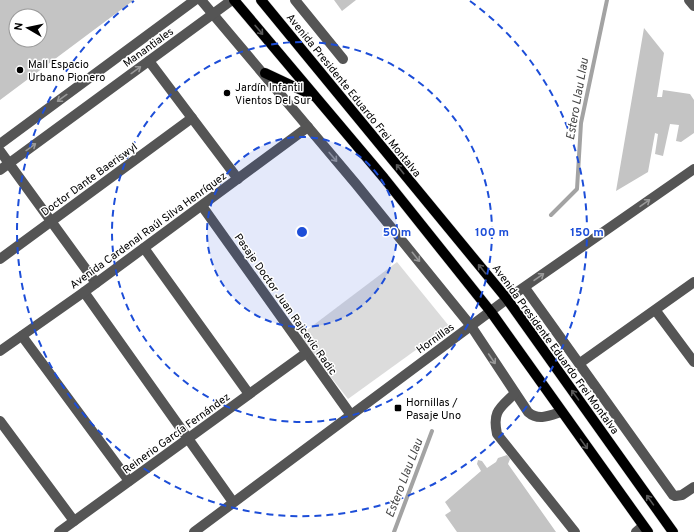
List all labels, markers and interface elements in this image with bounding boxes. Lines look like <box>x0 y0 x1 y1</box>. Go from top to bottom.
north arrow <box>8 8 48 48</box>
street label: Avenida Presidente Eduardo Frei Montalva <box>283 11 424 180</box>
text: N <box>12 22 27 32</box>
one-way arrow <box>254 24 263 35</box>
street label: Manantiales <box>121 25 177 71</box>
water label: Estero Llau Llau <box>563 56 593 141</box>
place label: Mall Espacio Urbano Pionero <box>28 58 106 85</box>
marker: Mall Espacio Urbano Pionero <box>15 65 25 75</box>
one-way arrow <box>131 66 142 74</box>
place label: Jardín Infantil Vientos Del Sur <box>235 81 311 108</box>
marker: Jardín Infantil Vientos Del Sur <box>222 88 232 98</box>
one-way arrow <box>57 94 68 102</box>
street label: Doctor Dante Baeriswyl <box>39 140 141 220</box>
one-way arrow <box>26 142 37 151</box>
one-way arrow <box>329 151 338 162</box>
one-way arrow <box>395 163 404 174</box>
street label: Avenida Cardenal Raúl Silva Henríquez <box>67 169 230 292</box>
one-way arrow <box>640 199 651 207</box>
centre of rings <box>295 225 309 239</box>
text: 50 m <box>383 225 411 241</box>
text: 100 m <box>475 225 509 241</box>
text: 150 m <box>570 225 604 241</box>
street label: Pasaje Doctor Juan Rajcevic Radic <box>231 231 340 378</box>
one-way arrow <box>411 252 420 263</box>
street label: Avenida Presidente Eduardo Frei Montalva <box>489 262 622 437</box>
one-way arrow <box>478 264 487 275</box>
one-way arrow <box>533 273 544 281</box>
street label: Hornillas <box>414 320 457 357</box>
one-way arrow <box>488 353 496 364</box>
one-way arrow <box>570 389 579 400</box>
street label: Reinerio García Fernández <box>120 390 233 478</box>
place label: Hornillas / Pasaje Uno <box>406 396 461 423</box>
marker: Hornillas / Pasaje Uno <box>393 403 403 413</box>
water label: Estero Llau Llau <box>383 436 427 520</box>
one-way arrow <box>580 438 588 449</box>
one-way arrow <box>646 495 654 506</box>

